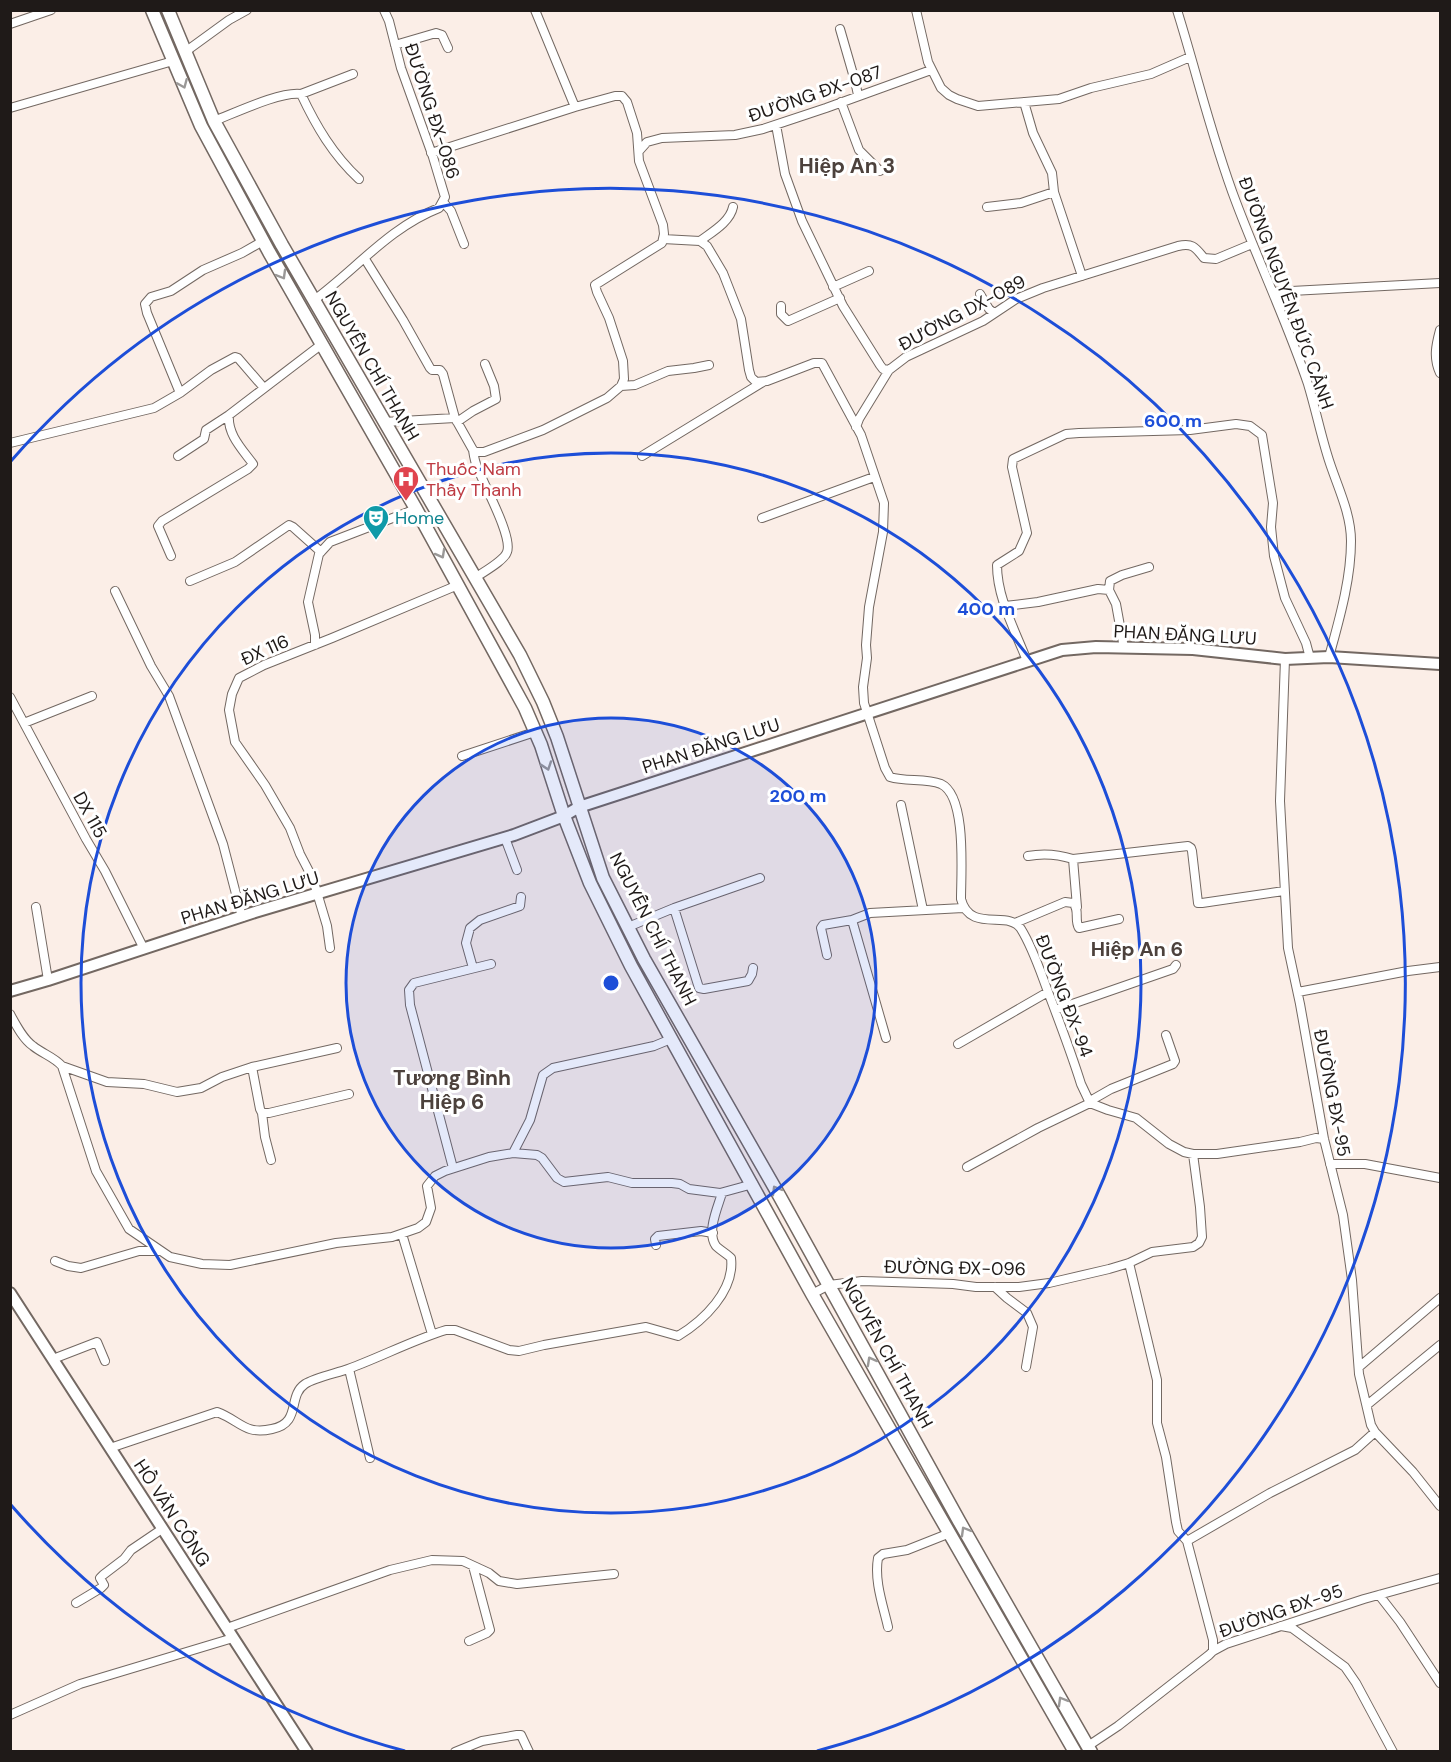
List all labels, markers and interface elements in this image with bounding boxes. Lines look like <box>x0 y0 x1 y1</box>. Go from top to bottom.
street label: ĐƯỜNG ĐX-086 <box>399 40 465 182</box>
street label: ĐƯỜNG ĐX-087 <box>745 60 885 128</box>
one-way arrow <box>176 78 188 89</box>
district label: Hiệp An 3 <box>799 152 895 180</box>
street label: ĐƯỜNG NGUYỄN ĐỨC CẢNH <box>1233 174 1339 412</box>
one-way arrow <box>275 269 287 279</box>
street label: ĐƯỜNG DX-089 <box>894 269 1030 357</box>
street label: NGUYỄN CHÍ THANH <box>319 287 425 445</box>
text: 600 m <box>1144 409 1202 433</box>
place label: Thuốc Nam Thầy Thanh <box>426 457 522 502</box>
hospital icon: Thuốc Nam Thầy Thanh <box>391 464 421 502</box>
theatre icon: Home <box>361 503 391 541</box>
place label: Home <box>395 506 444 530</box>
one-way arrow <box>434 548 445 558</box>
text: 400 m <box>957 597 1015 621</box>
street label: PHAN ĐĂNG LƯU <box>1113 619 1257 651</box>
street label: ĐX 116 <box>237 629 293 671</box>
street label: PHAN ĐĂNG LƯU <box>639 712 783 780</box>
one-way arrow <box>540 760 553 771</box>
text: 200 m <box>770 784 826 808</box>
street label: DX 115 <box>68 788 112 842</box>
street label: NGUYỄN CHÍ THANH <box>604 848 702 1010</box>
street label: PHAN ĐĂNG LƯU <box>178 866 322 930</box>
street label: ĐƯỜNG ĐX-94 <box>1030 931 1098 1061</box>
district label: Hiệp An 6 <box>1091 936 1183 962</box>
centre of rings <box>601 973 621 993</box>
street label: ĐƯỜNG ĐX-95 <box>1308 1027 1356 1159</box>
district label: Tương Bình Hiệp 6 <box>393 1064 511 1116</box>
one-way arrow <box>772 1186 784 1196</box>
street label: ĐƯỜNG ĐX-096 <box>884 1255 1026 1281</box>
street label: NGUYỄN CHÍ THANH <box>836 1273 938 1433</box>
one-way arrow <box>867 1357 878 1367</box>
street label: HỒ VĂN CỐNG <box>128 1455 216 1571</box>
one-way arrow <box>961 1527 972 1538</box>
street label: ĐƯỜNG ĐX-95 <box>1216 1579 1346 1643</box>
one-way arrow <box>1058 1697 1069 1707</box>

